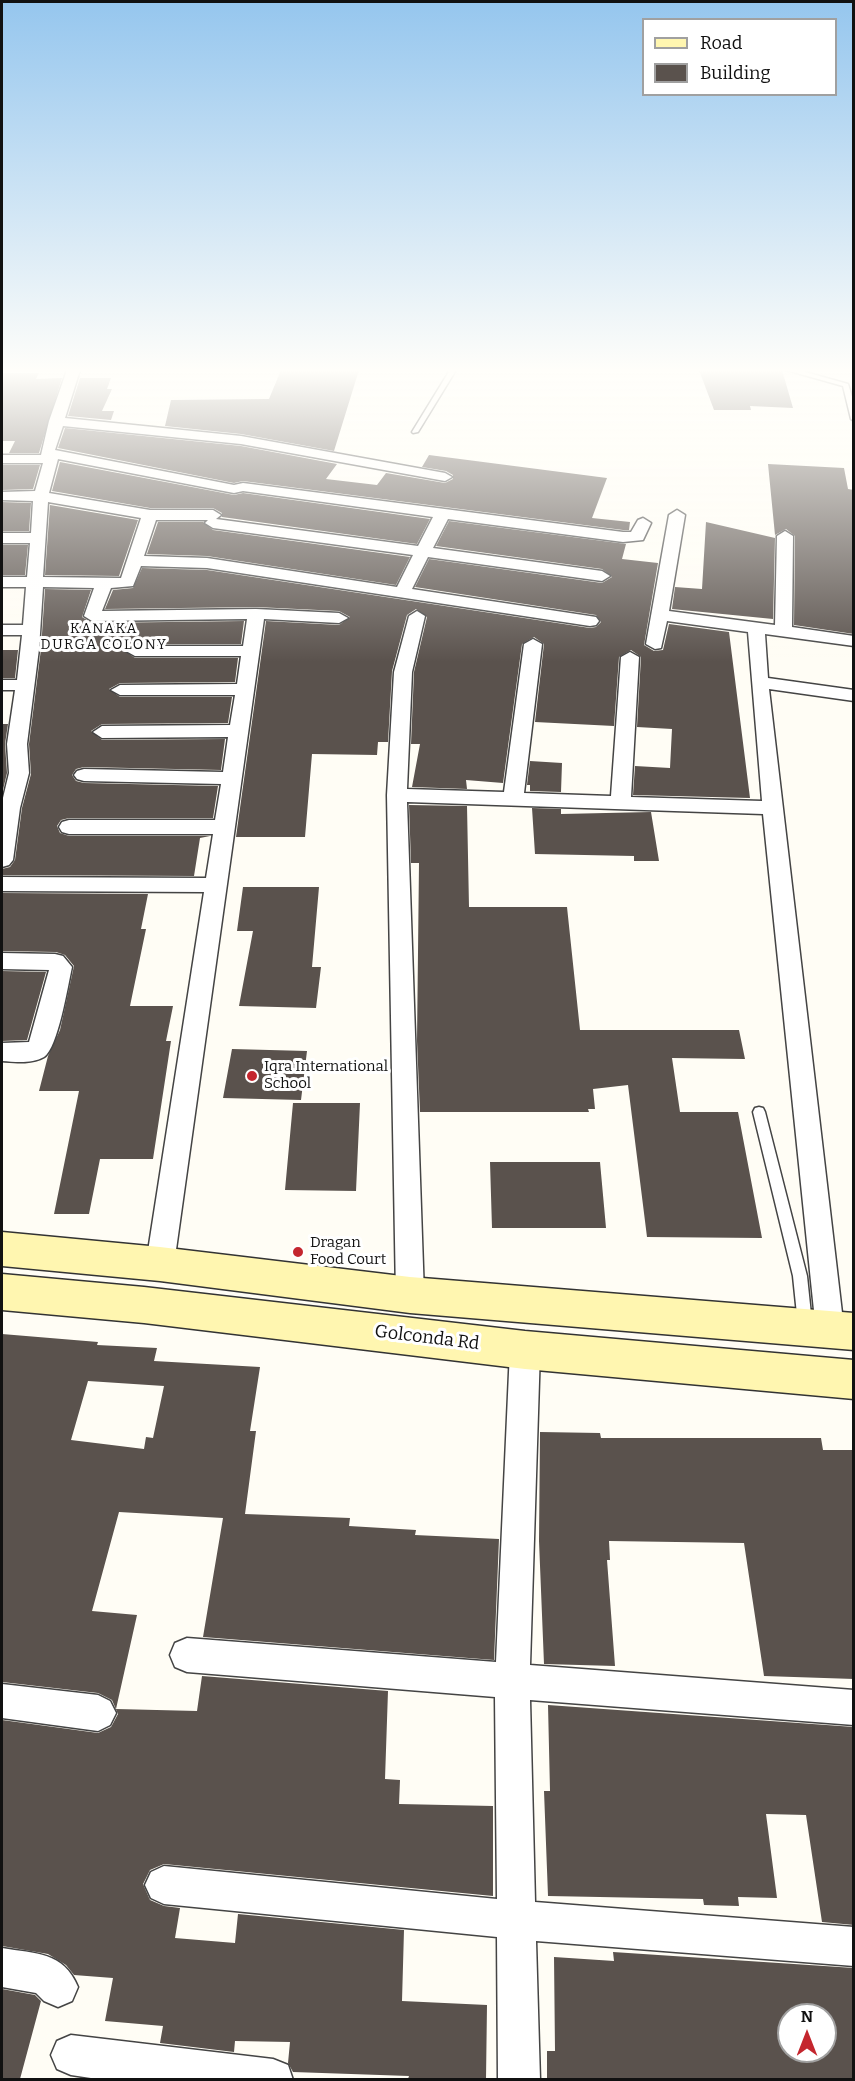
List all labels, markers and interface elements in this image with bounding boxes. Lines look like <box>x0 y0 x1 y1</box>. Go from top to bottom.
legend <box>642 18 837 96</box>
text: Road <box>700 32 742 54</box>
text: Building <box>700 62 771 84</box>
district label: KANAKA DURGA COLONY <box>41 621 167 654</box>
place label: Iqra International School <box>264 1058 388 1093</box>
marker: Iqra International School <box>245 1069 259 1083</box>
place label: Dragan Food Court <box>310 1234 386 1269</box>
marker: Dragan Food Court <box>291 1245 305 1259</box>
street label: Golconda Rd <box>373 1321 481 1355</box>
north arrow <box>777 2003 837 2063</box>
text: N <box>801 2007 813 2026</box>

